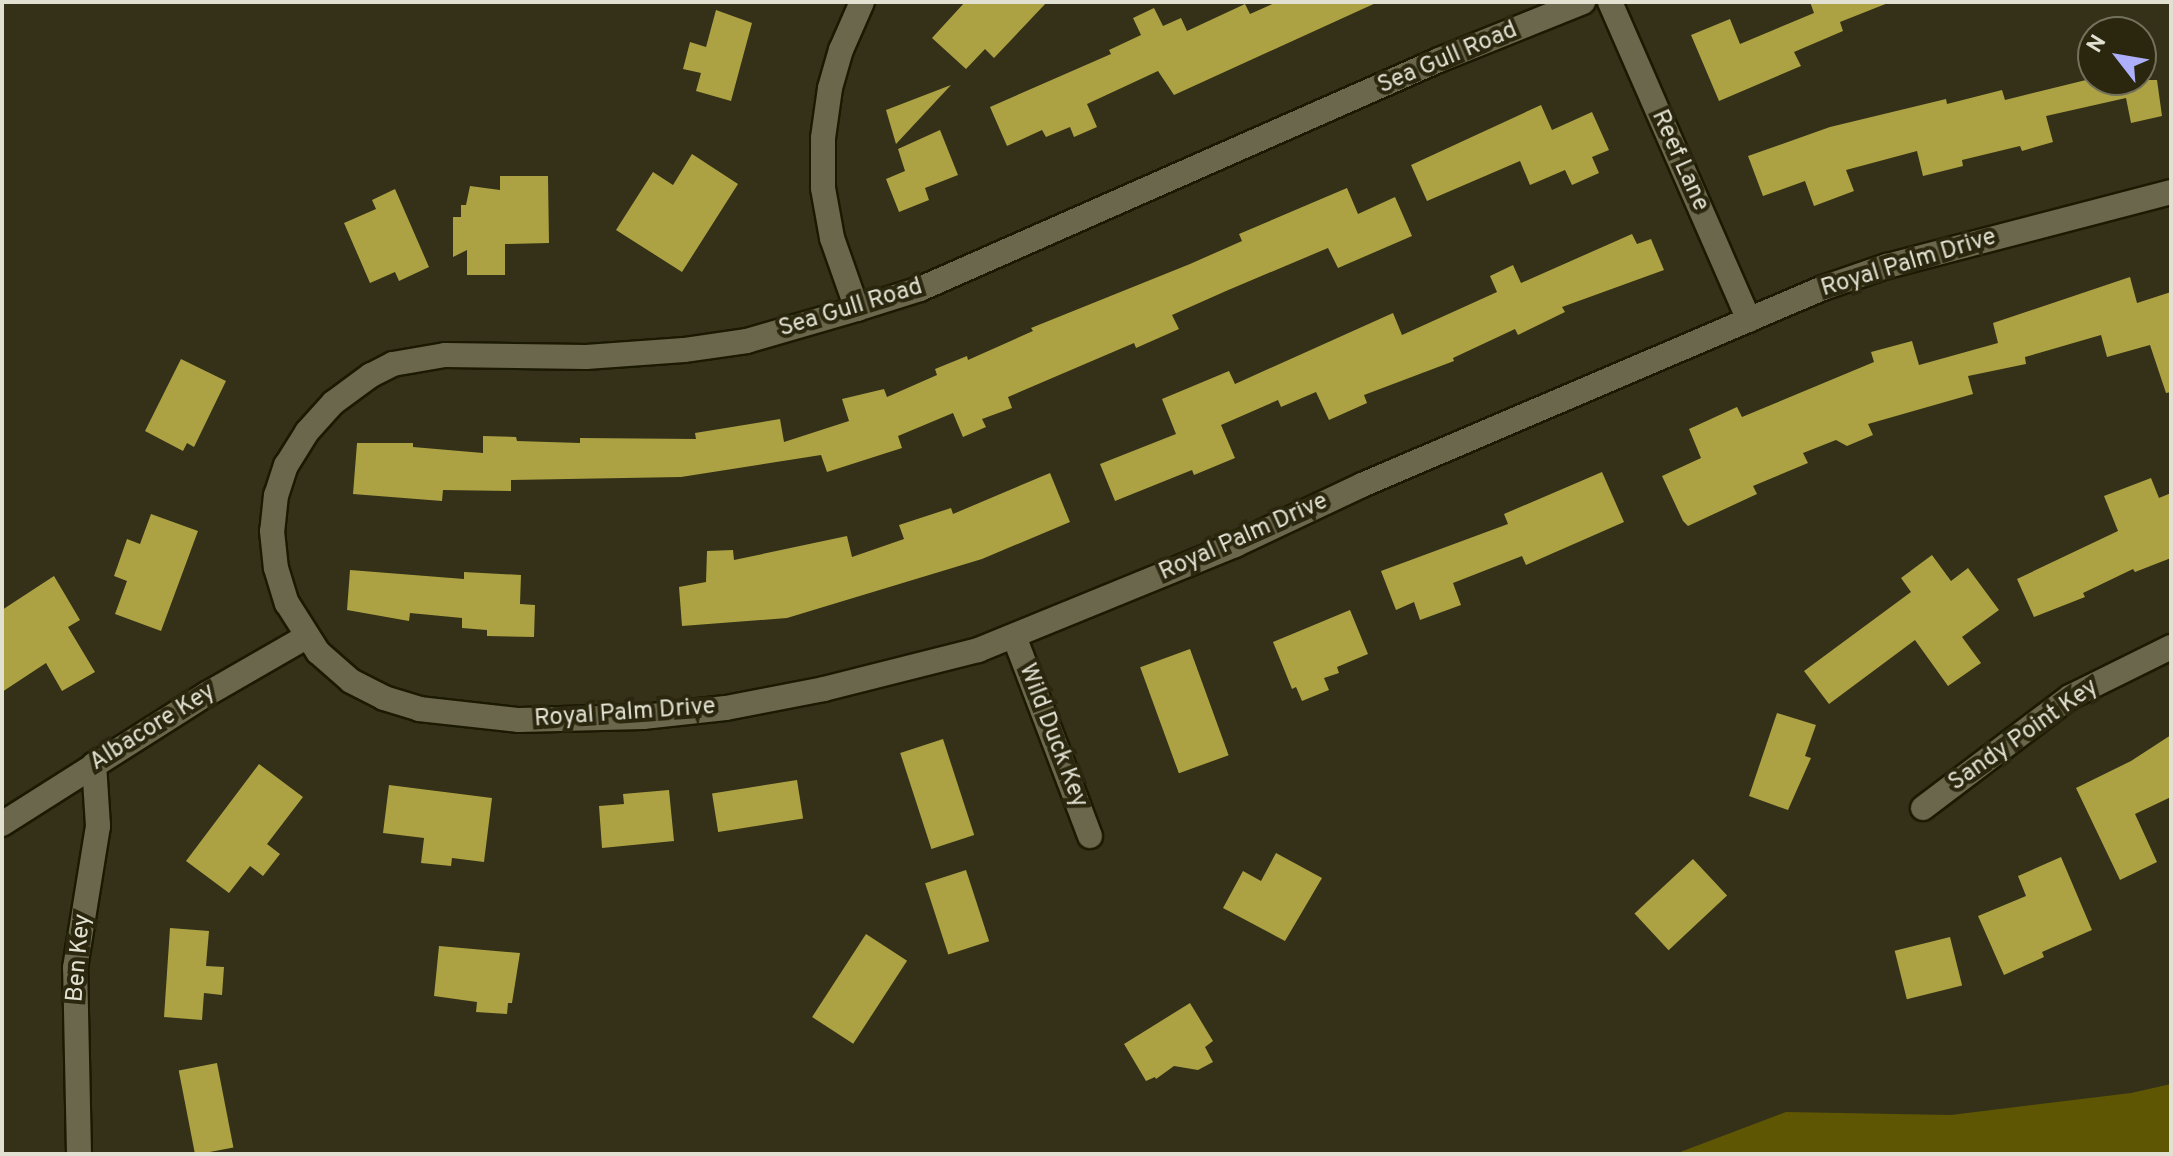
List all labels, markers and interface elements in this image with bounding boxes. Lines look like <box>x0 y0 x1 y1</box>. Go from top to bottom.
north arrow <box>2077 16 2157 96</box>
street label: Sea Gull Road <box>1374 17 1522 101</box>
text: N <box>2082 31 2113 58</box>
street label: Reef Lane <box>1644 106 1714 216</box>
street label: Royal Palm Drive <box>1818 224 2000 304</box>
street label: Sea Gull Road <box>776 273 926 345</box>
street label: Royal Palm Drive <box>1155 488 1333 588</box>
street label: Wild Duck Key <box>1011 660 1093 812</box>
street label: Sandy Point Key <box>1944 674 2104 798</box>
street label: Albacore Key <box>85 678 221 778</box>
street label: Royal Palm Drive <box>533 693 717 735</box>
street label: Ben Key <box>62 913 98 1003</box>

